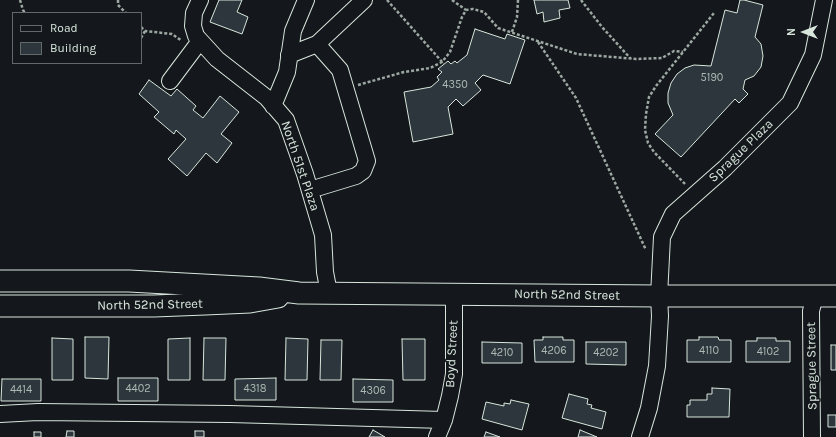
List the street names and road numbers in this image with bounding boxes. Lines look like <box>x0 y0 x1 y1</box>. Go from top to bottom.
street label: Sprague Plaza <box>706 116 776 186</box>
street label: North 51st Plaza <box>277 119 323 213</box>
street label: North 52nd Street <box>514 286 620 304</box>
street label: North 52nd Street <box>97 296 203 314</box>
street label: Boyd Street <box>442 320 462 388</box>
street label: Sprague Street <box>803 322 821 410</box>

